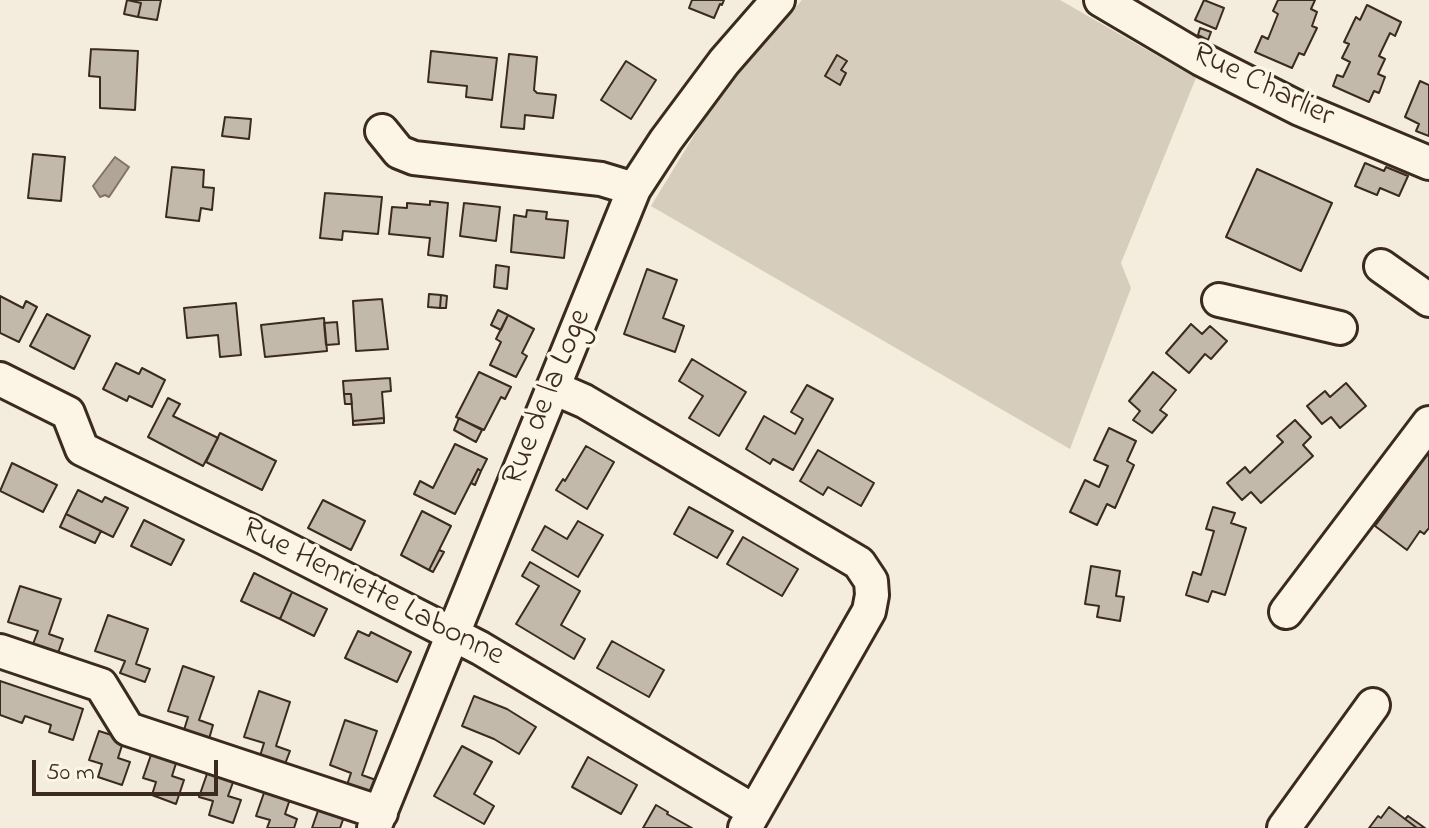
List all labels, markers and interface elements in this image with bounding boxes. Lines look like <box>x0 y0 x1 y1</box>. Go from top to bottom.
street label: Rue Charlier <box>1185 36 1339 138</box>
street label: Rue de la Loge <box>496 304 602 492</box>
street label: Rue Henriette Labonne <box>234 511 510 677</box>
scale bar <box>36 744 222 794</box>
text: 50 m <box>46 756 95 791</box>

